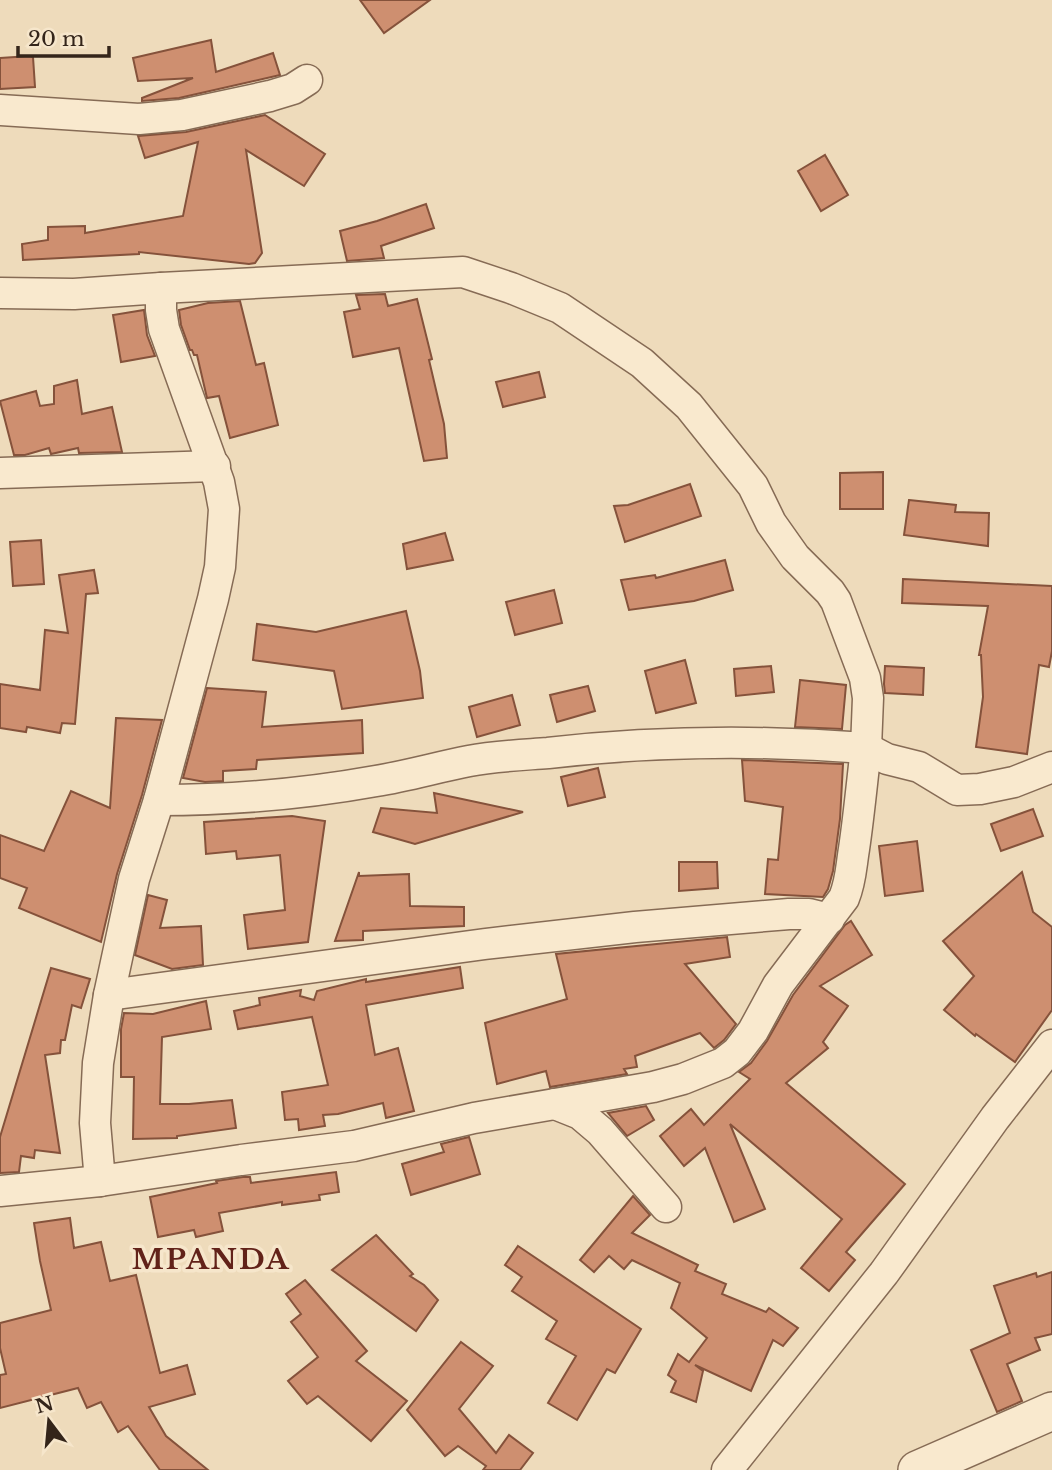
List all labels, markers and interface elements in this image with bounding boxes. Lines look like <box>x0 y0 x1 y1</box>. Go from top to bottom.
scale bar <box>18 14 108 58</box>
text: 20 m <box>28 26 85 52</box>
district label: MPANDA <box>132 1242 290 1277</box>
north arrow <box>14 1386 84 1456</box>
text: N <box>33 1392 56 1419</box>

